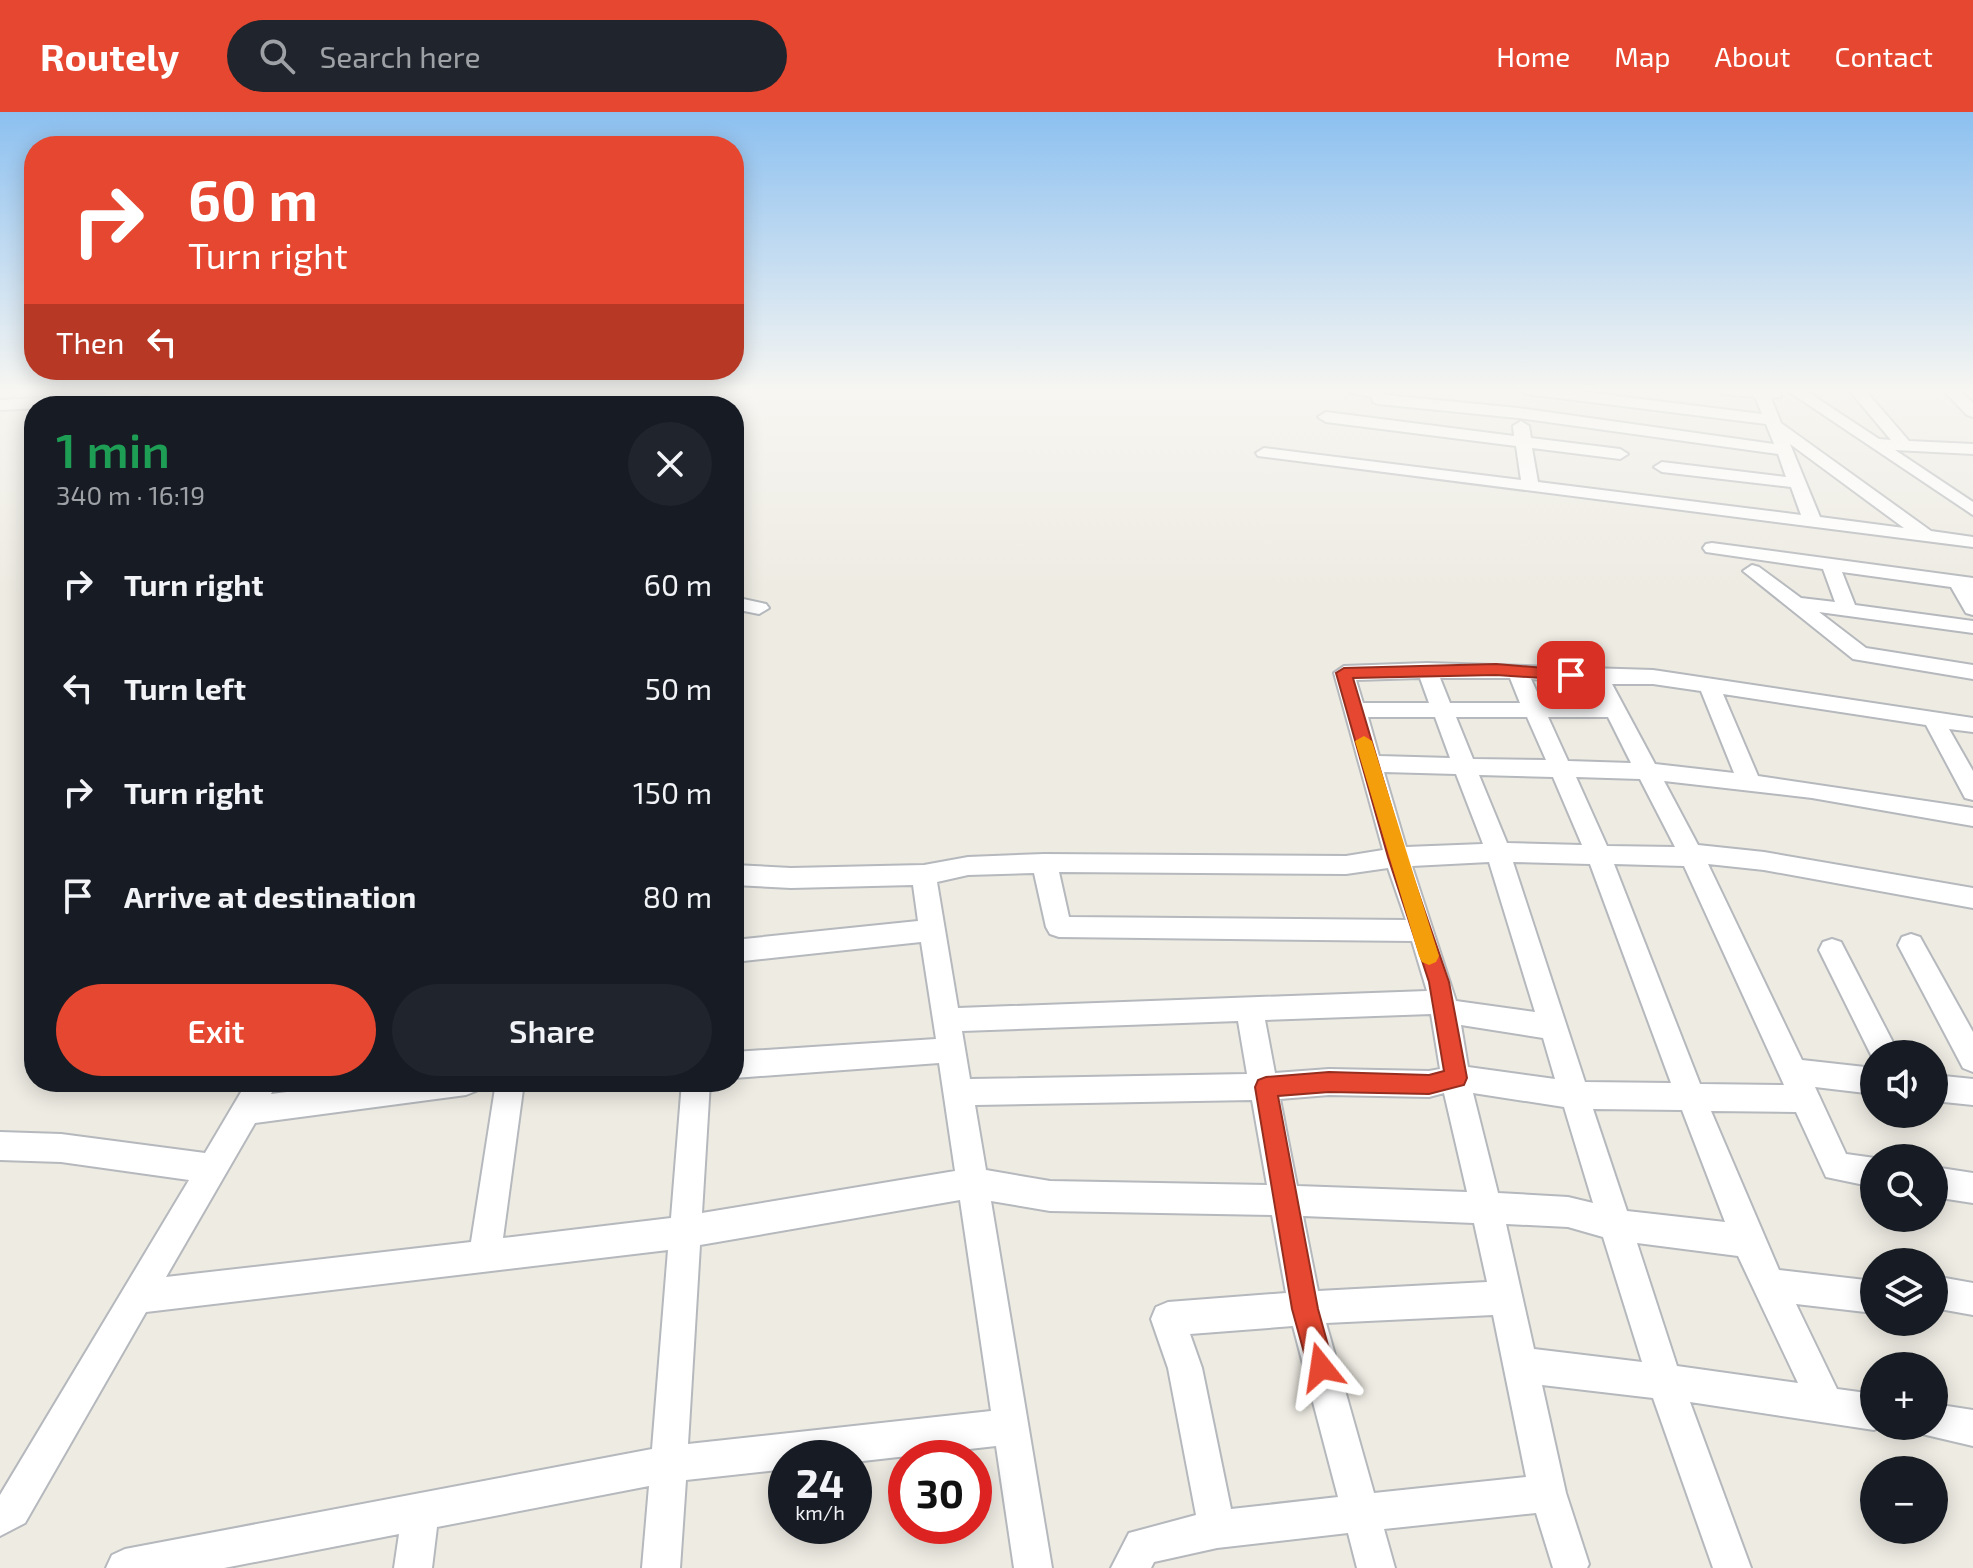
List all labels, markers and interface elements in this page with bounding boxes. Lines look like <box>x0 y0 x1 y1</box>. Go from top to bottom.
search box <box>227 20 787 92</box>
text: Routely <box>40 33 179 79</box>
icon: search <box>255 34 299 78</box>
text: Search here <box>319 38 481 74</box>
text: Home <box>1496 39 1570 73</box>
text: Map <box>1614 39 1671 73</box>
text: About <box>1715 39 1790 73</box>
text: Contact <box>1834 39 1933 73</box>
text: 60 m <box>188 165 318 232</box>
icon: right <box>56 168 160 272</box>
text: Turn right <box>188 233 348 276</box>
icon: left <box>140 320 184 364</box>
text: Then <box>56 324 124 360</box>
text: 1 min <box>56 420 170 478</box>
button: close <box>628 422 712 506</box>
text: 340 m · 16:19 <box>56 479 205 510</box>
icon: right <box>56 562 100 606</box>
text: Turn right <box>124 566 264 602</box>
text: 60 m <box>644 566 712 602</box>
pin <box>1537 641 1605 709</box>
icon: arrive <box>1549 653 1593 697</box>
icon: left <box>56 666 100 710</box>
text: Turn left <box>124 670 246 706</box>
text: 50 m <box>645 670 712 706</box>
icon: right <box>56 770 100 814</box>
text: Turn right <box>124 774 264 810</box>
text: 150 m <box>633 774 712 810</box>
icon: arrive <box>56 874 100 918</box>
text: Arrive at destination <box>124 878 416 914</box>
text: 80 m <box>643 878 712 914</box>
button: Exit <box>56 984 376 1076</box>
button: Share <box>392 984 712 1076</box>
map controls <box>1860 1040 1948 1544</box>
button: sound <box>1860 1040 1948 1128</box>
button: search <box>1860 1144 1948 1232</box>
button: layers <box>1860 1248 1948 1336</box>
position arrow <box>1279 1325 1363 1409</box>
button: + <box>1860 1352 1948 1440</box>
speed limit sign: 30 <box>888 1440 992 1544</box>
button: − <box>1860 1456 1948 1544</box>
text: 24 <box>796 1458 844 1506</box>
text: km/h <box>795 1500 845 1524</box>

